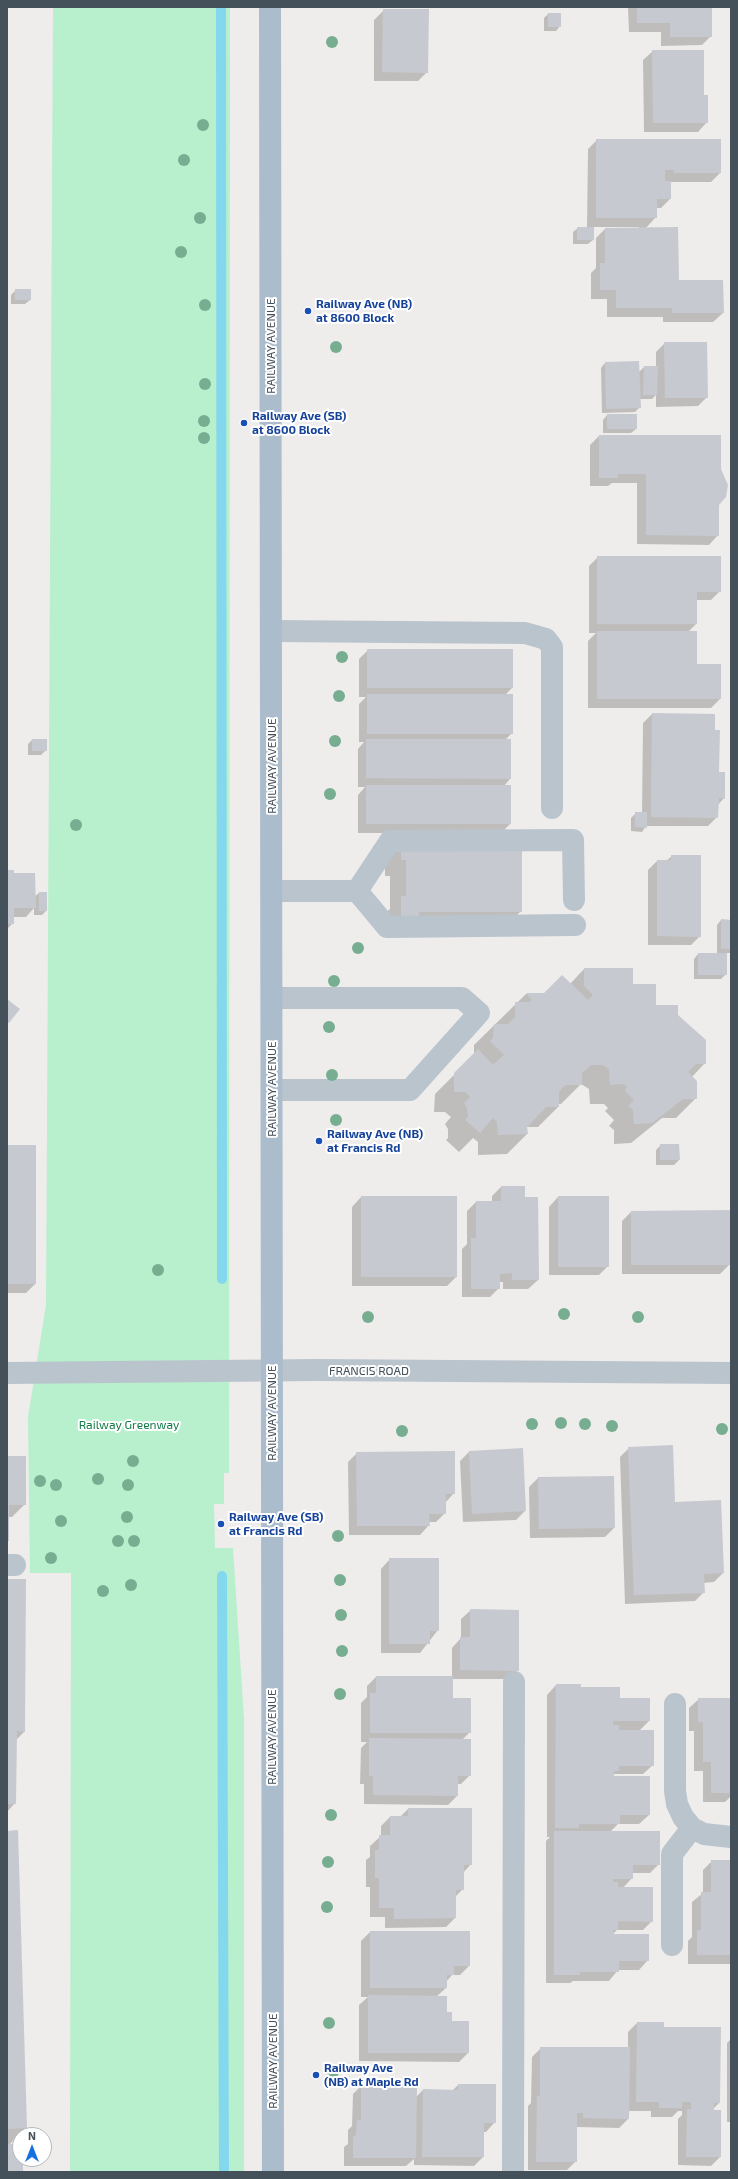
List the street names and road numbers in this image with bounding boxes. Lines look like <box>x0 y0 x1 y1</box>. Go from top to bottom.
street label: RAILWAY AVENUE <box>264 298 278 394</box>
street label: RAILWAY AVENUE <box>265 718 279 814</box>
street label: RAILWAY AVENUE <box>265 1041 279 1137</box>
street label: FRANCIS ROAD <box>329 1364 409 1378</box>
street label: RAILWAY AVENUE <box>265 1365 279 1461</box>
street label: RAILWAY AVENUE <box>265 1689 279 1785</box>
street label: RAILWAY AVENUE <box>266 2013 280 2109</box>

